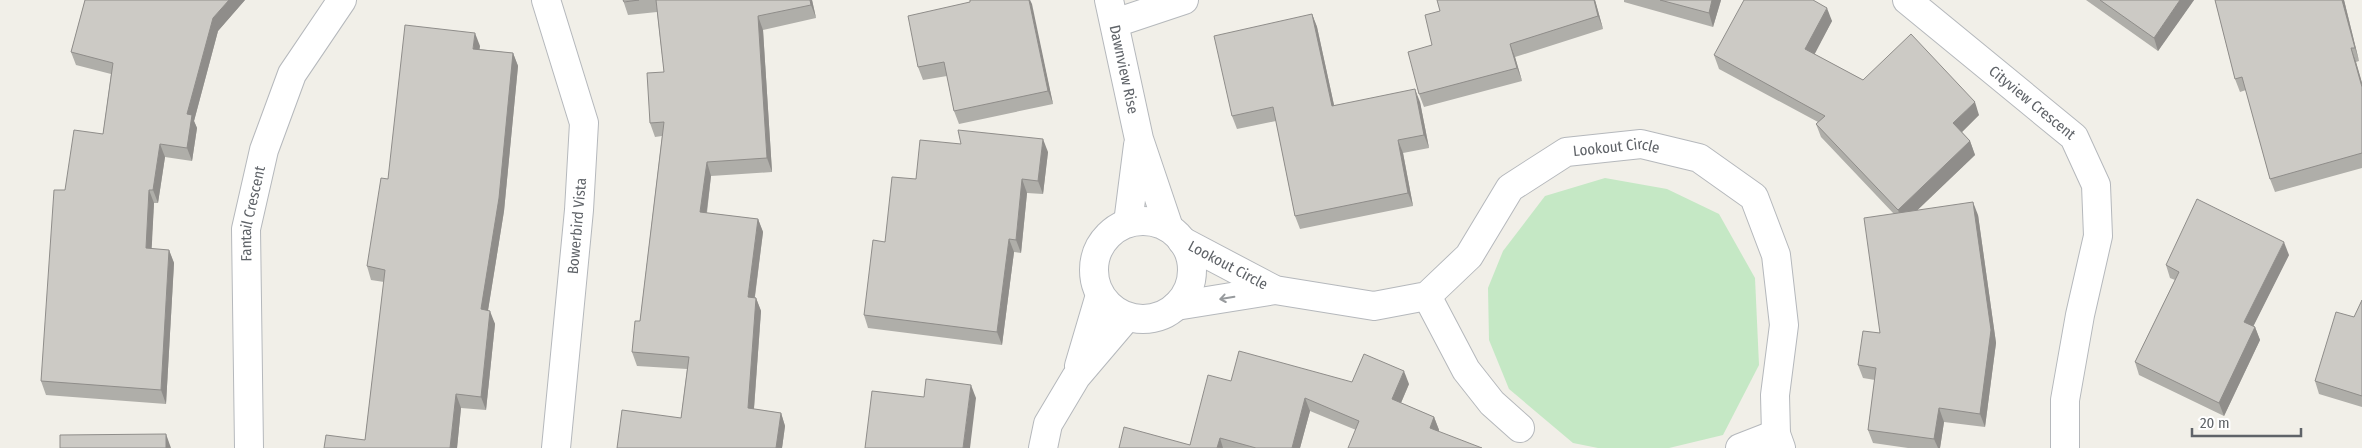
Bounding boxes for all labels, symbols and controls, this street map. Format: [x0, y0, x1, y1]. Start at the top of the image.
street label: Dawnview Rise [1106, 23, 1142, 116]
street label: Cityview Crescent [1985, 62, 2079, 144]
street label: Lookout Circle [1572, 135, 1661, 160]
street label: Fantail Crescent [237, 164, 269, 262]
street label: Bowerbird Vista [564, 177, 590, 275]
street label: Lookout Circle [1185, 237, 1271, 294]
one-way arrow [1219, 293, 1235, 303]
scale bar [2192, 406, 2301, 438]
text: 20 m [2200, 414, 2230, 432]

